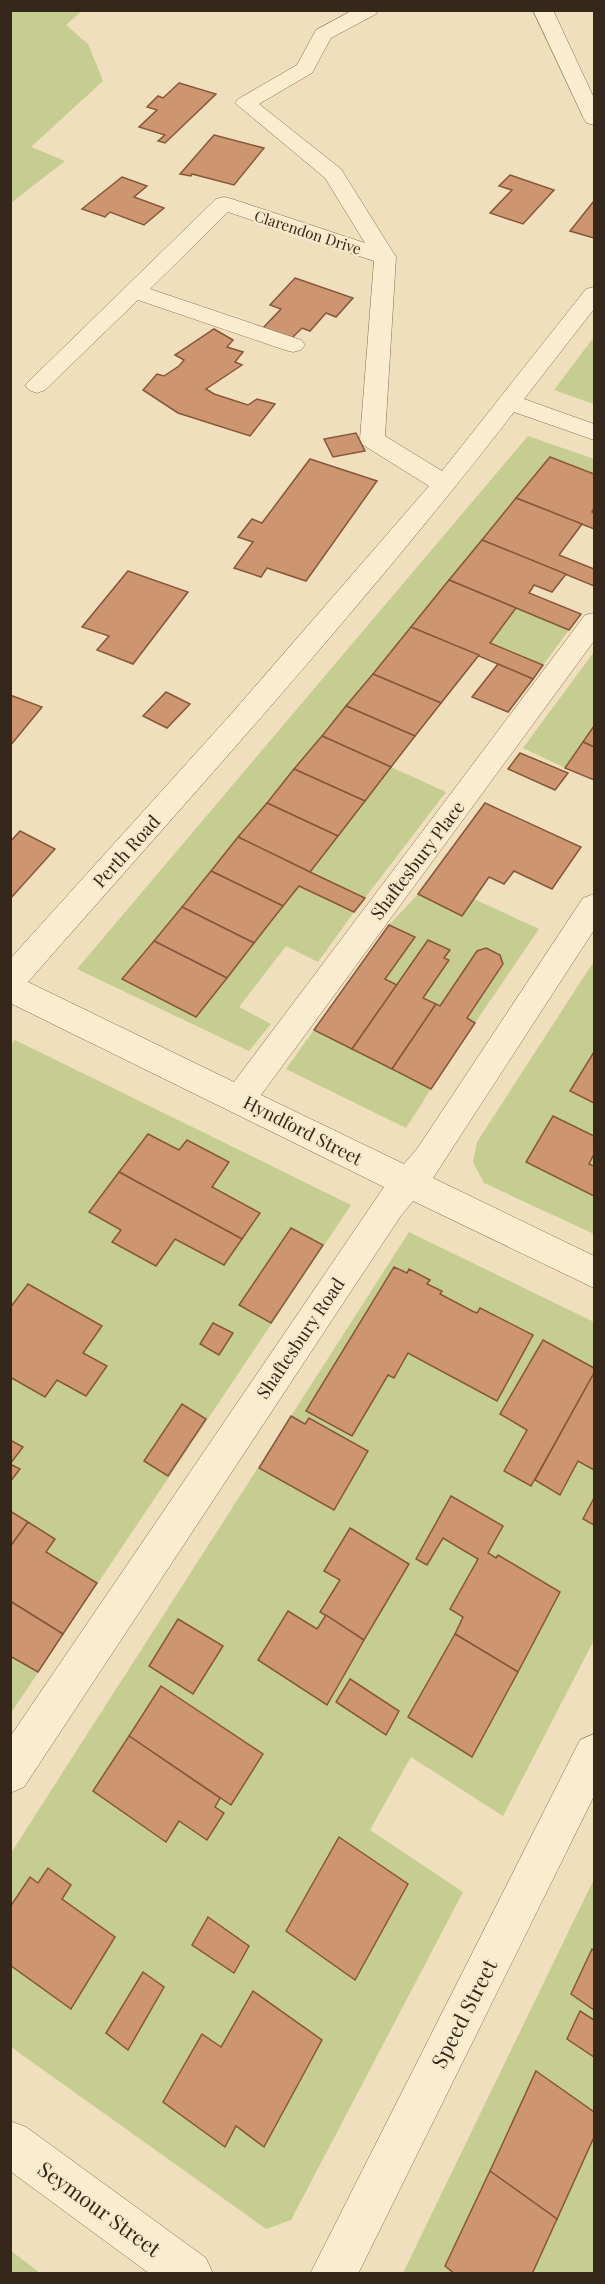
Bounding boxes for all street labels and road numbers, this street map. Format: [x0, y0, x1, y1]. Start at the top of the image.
street label: Clarendon Drive [252, 205, 364, 259]
street label: Shaftesbury Place [364, 796, 470, 924]
street label: Perth Road [87, 809, 165, 892]
street label: Hyndford Street [240, 1090, 367, 1171]
street label: Shaftesbury Road [251, 1272, 350, 1403]
street label: Speed Street [424, 1953, 503, 2072]
street label: Seymour Street [33, 2154, 167, 2262]

